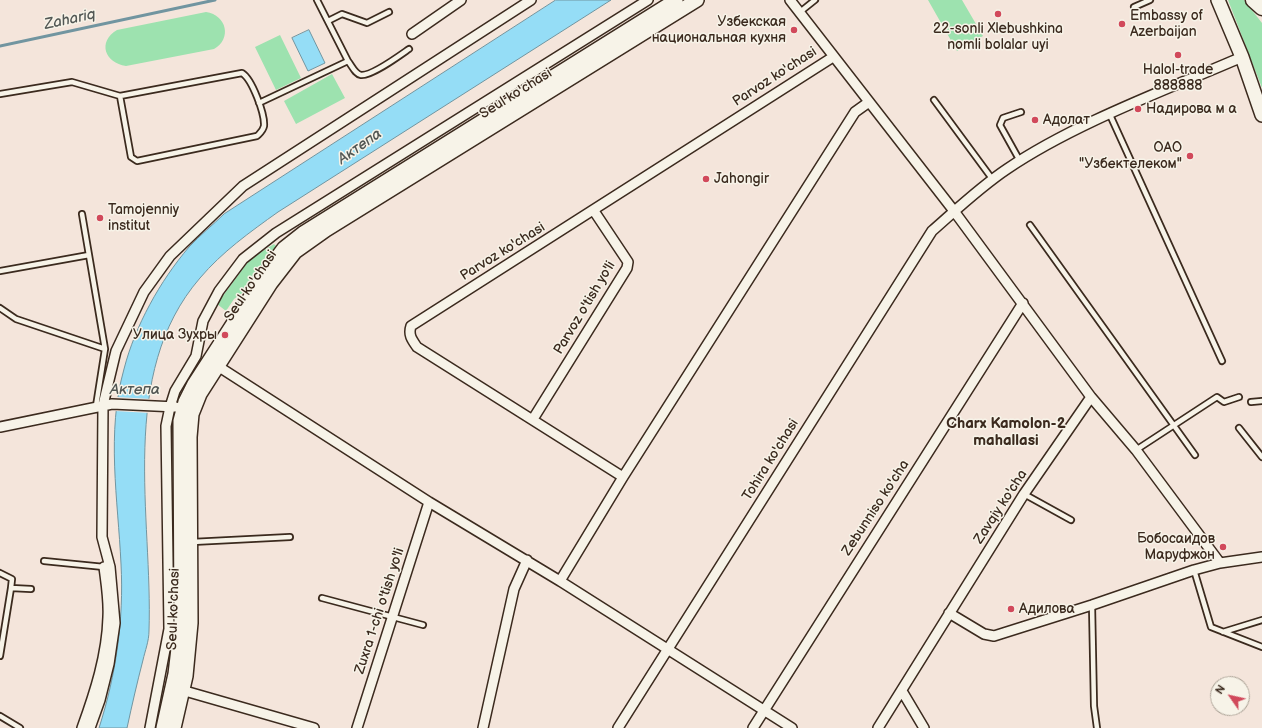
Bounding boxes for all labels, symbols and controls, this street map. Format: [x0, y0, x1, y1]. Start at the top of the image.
water label: Zahariq [43, 6, 97, 34]
place label: Embassy of Azerbaijan [1130, 8, 1203, 40]
marker: 22-sonli Xlebushkina nomli bolalar uyi [993, 9, 1003, 19]
place label: Узбекская национальная кухня [652, 14, 786, 46]
marker: Embassy of Azerbaijan [1117, 19, 1127, 29]
place label: 22-sonli Xlebushkina nomli bolalar uyi [933, 21, 1063, 54]
marker: Узбекская национальная кухня [789, 25, 799, 35]
street label: Parvoz ko'chasi [730, 44, 820, 110]
marker: Halol-trade 888888 [1173, 50, 1183, 60]
place label: Halol-trade 888888 [1143, 62, 1213, 94]
street label: Seul ko'chasi [477, 65, 555, 123]
place label: Надирова м а [1146, 101, 1237, 117]
marker: Надирова м а [1133, 104, 1143, 114]
place label: Адолат [1043, 112, 1090, 128]
marker: Адолат [1030, 115, 1040, 125]
water label: Актепа [334, 125, 386, 169]
place label: ОАО "Узбектелеком" [1079, 140, 1182, 172]
marker: ОАО "Узбектелеком" [1185, 151, 1195, 161]
place label: Jahongir [714, 171, 769, 187]
marker: Jahongir [701, 174, 711, 184]
place label: Tamojenniy institut [108, 202, 179, 234]
marker: Tamojenniy institut [95, 213, 105, 223]
street label: Parvoz ko'chasi [458, 219, 548, 285]
street label: Seul ko'chasi [221, 247, 281, 325]
street label: Parvoz o'tish yo'li [551, 258, 619, 358]
place label: Улица Зухры [133, 327, 217, 343]
marker: Улица Зухры [220, 330, 230, 340]
water label: Актепа [110, 381, 160, 399]
district label: Charx Kamolon-2 mahallasi [946, 415, 1066, 450]
street label: Tohira ko'chasi [739, 416, 803, 504]
street label: Zebunniso ko'cha [839, 457, 913, 559]
street label: Zavqiy ko'cha [971, 467, 1031, 547]
place label: Бобосаидов Маруфжон [1137, 531, 1215, 564]
marker: Бобосаидов Маруфжон [1218, 542, 1228, 552]
street label: Zuxra 1-chi o'tish yo'li [352, 546, 408, 676]
street label: Seul ko'chasi [164, 568, 184, 650]
place label: Адилова [1019, 601, 1075, 617]
marker: Адилова [1006, 604, 1016, 614]
north arrow [1210, 676, 1250, 716]
text: N [1213, 683, 1228, 697]

